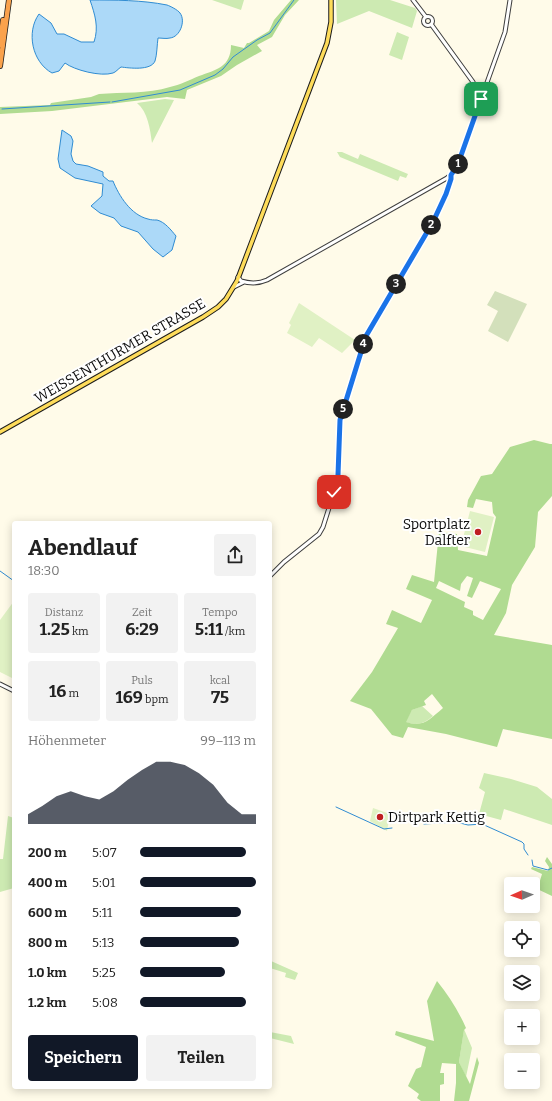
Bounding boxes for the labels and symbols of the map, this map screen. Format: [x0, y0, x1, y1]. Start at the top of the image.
pin [464, 82, 498, 116]
pin: 1 [448, 154, 468, 174]
pin: 2 [421, 215, 441, 235]
pin: 3 [386, 274, 406, 294]
street label: WEISSENTHURMER STRASSE [31, 295, 209, 407]
pin: 4 [353, 334, 373, 354]
pin: 5 [333, 399, 353, 419]
pin [317, 475, 351, 509]
place label: Sportplatz Dalfter [403, 516, 470, 549]
marker: Sportplatz Dalfter [473, 527, 483, 537]
place label: Dirtpark Kettig [388, 809, 485, 826]
marker: Dirtpark Kettig [375, 812, 385, 822]
north arrow [504, 877, 540, 913]

